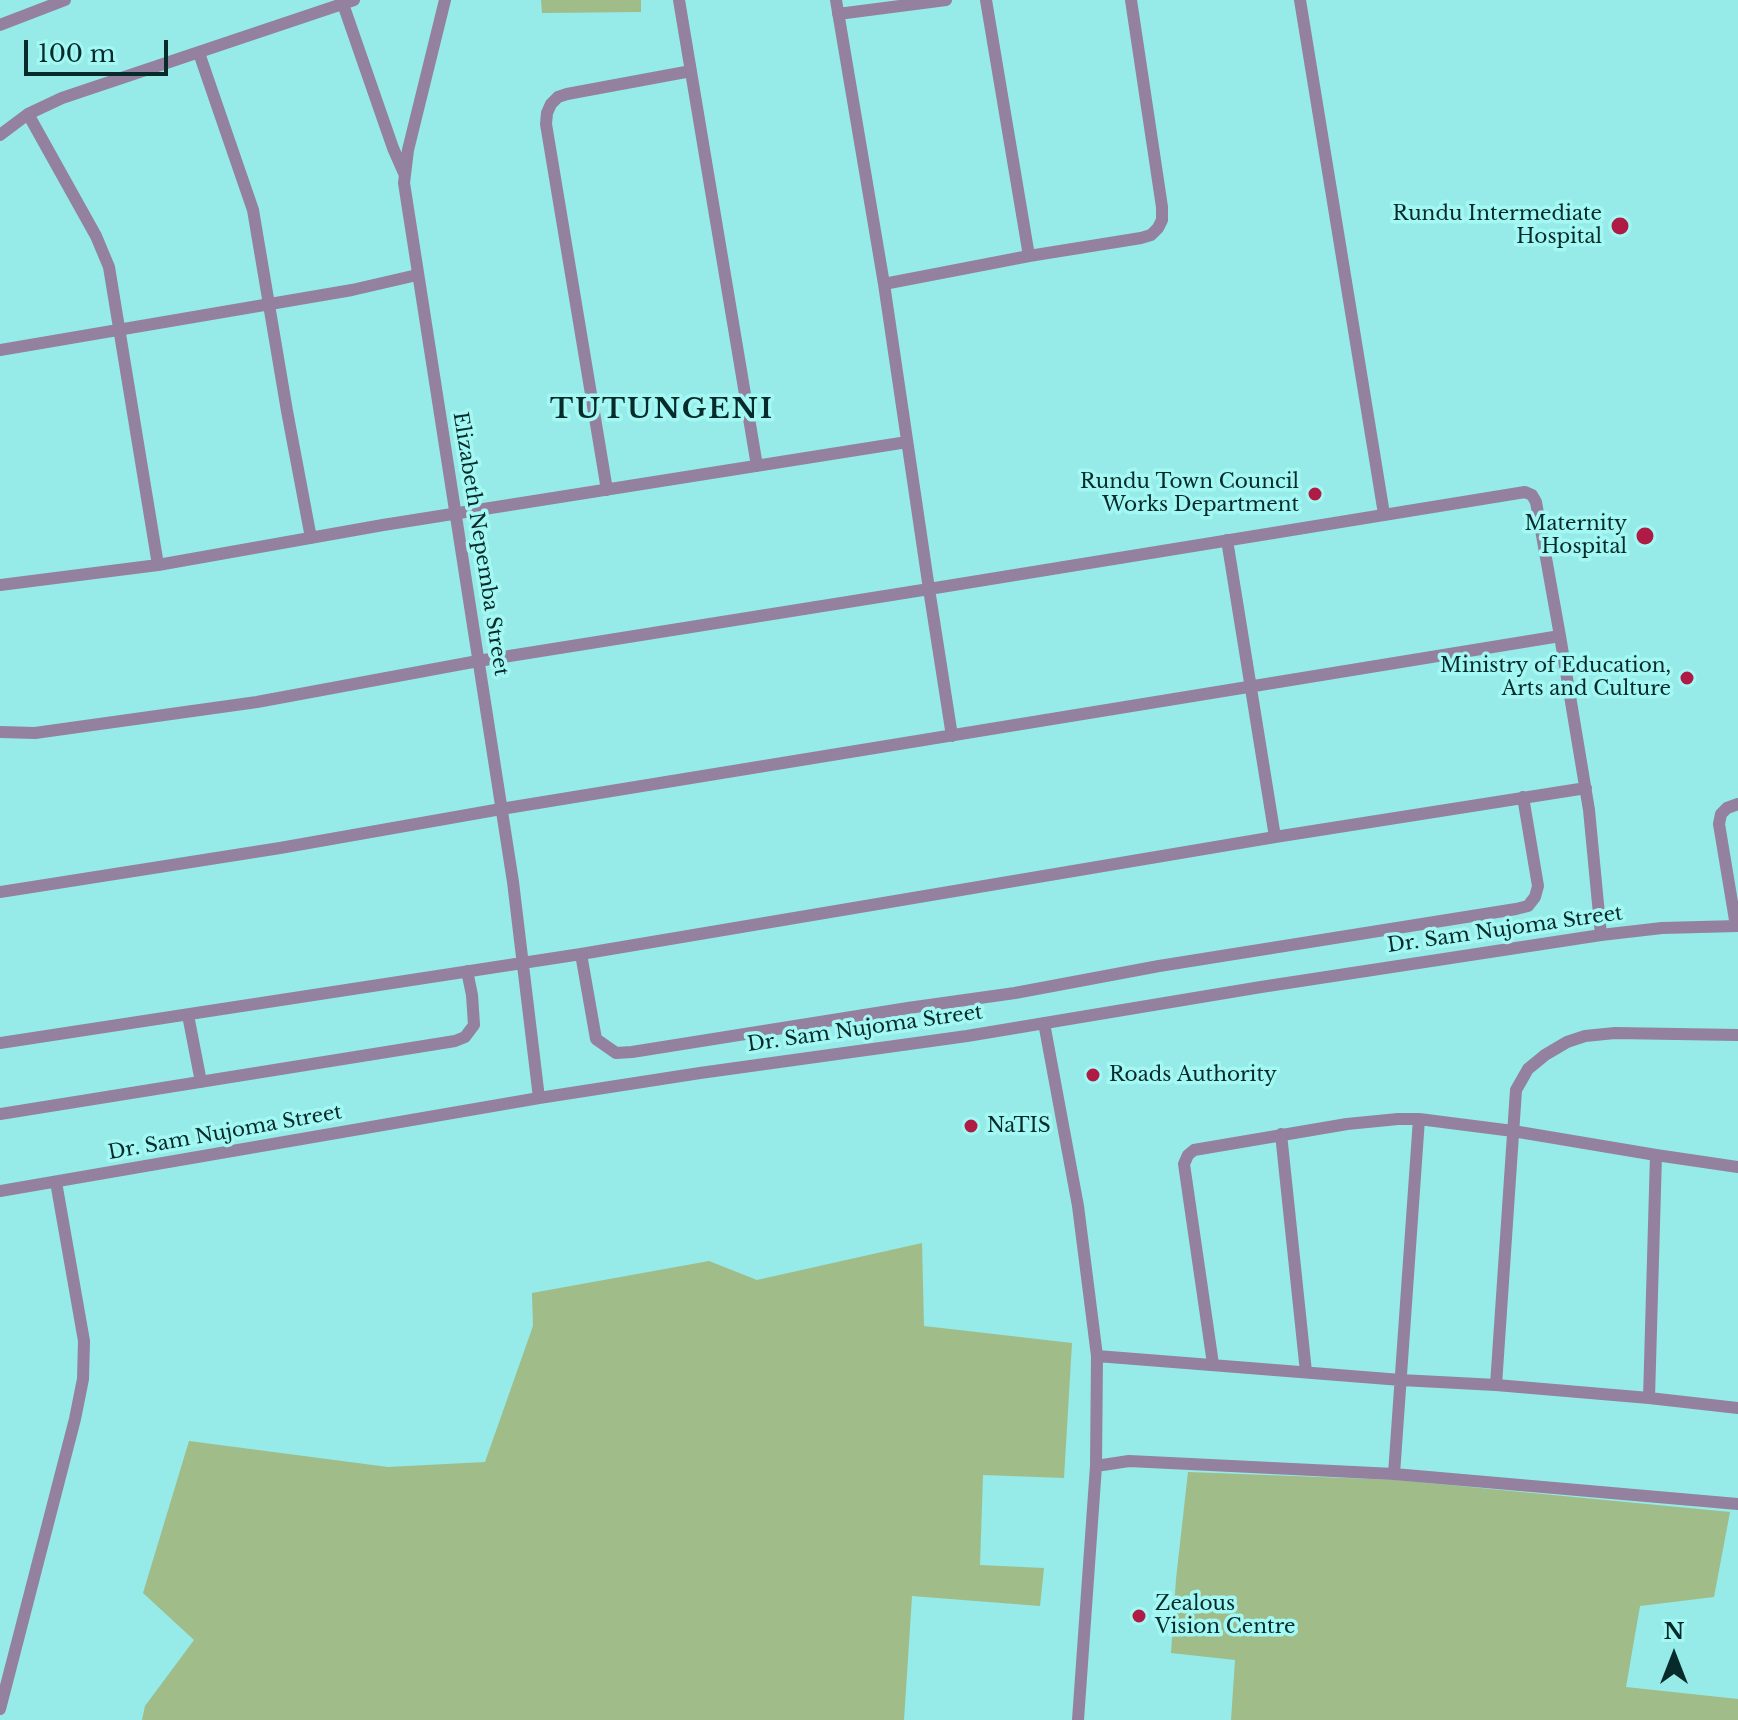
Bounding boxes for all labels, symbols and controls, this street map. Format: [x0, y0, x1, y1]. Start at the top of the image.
scale bar [28, 24, 172, 74]
text: 100 m [38, 39, 116, 68]
place label: Rundu Intermediate Hospital [1392, 202, 1602, 249]
marker: Rundu Intermediate Hospital [1609, 215, 1631, 237]
district label: TUTUNGENI [550, 393, 774, 427]
street label: Elizabeth Nepemba Street [447, 410, 513, 678]
place label: Rundu Town Council Works Department [1080, 470, 1299, 517]
marker: Rundu Town Council Works Department [1306, 485, 1324, 503]
place label: Maternity Hospital [1525, 512, 1627, 559]
marker: Maternity Hospital [1634, 525, 1656, 547]
place label: Ministry of Education, Arts and Culture [1440, 654, 1671, 701]
marker: Ministry of Education, Arts and Culture [1678, 669, 1696, 687]
street label: Dr. Sam Nujoma Street [1386, 902, 1624, 958]
street label: Dr. Sam Nujoma Street [746, 1001, 984, 1057]
place label: Roads Authority [1109, 1063, 1277, 1087]
marker: Roads Authority [1084, 1066, 1102, 1084]
street label: Dr. Sam Nujoma Street [106, 1101, 344, 1165]
place label: NaTIS [987, 1114, 1051, 1138]
marker: NaTIS [962, 1117, 980, 1135]
place label: Zealous Vision Centre [1155, 1592, 1295, 1639]
marker: Zealous Vision Centre [1130, 1607, 1148, 1625]
north arrow [1634, 1616, 1714, 1696]
text: N [1664, 1618, 1684, 1645]

